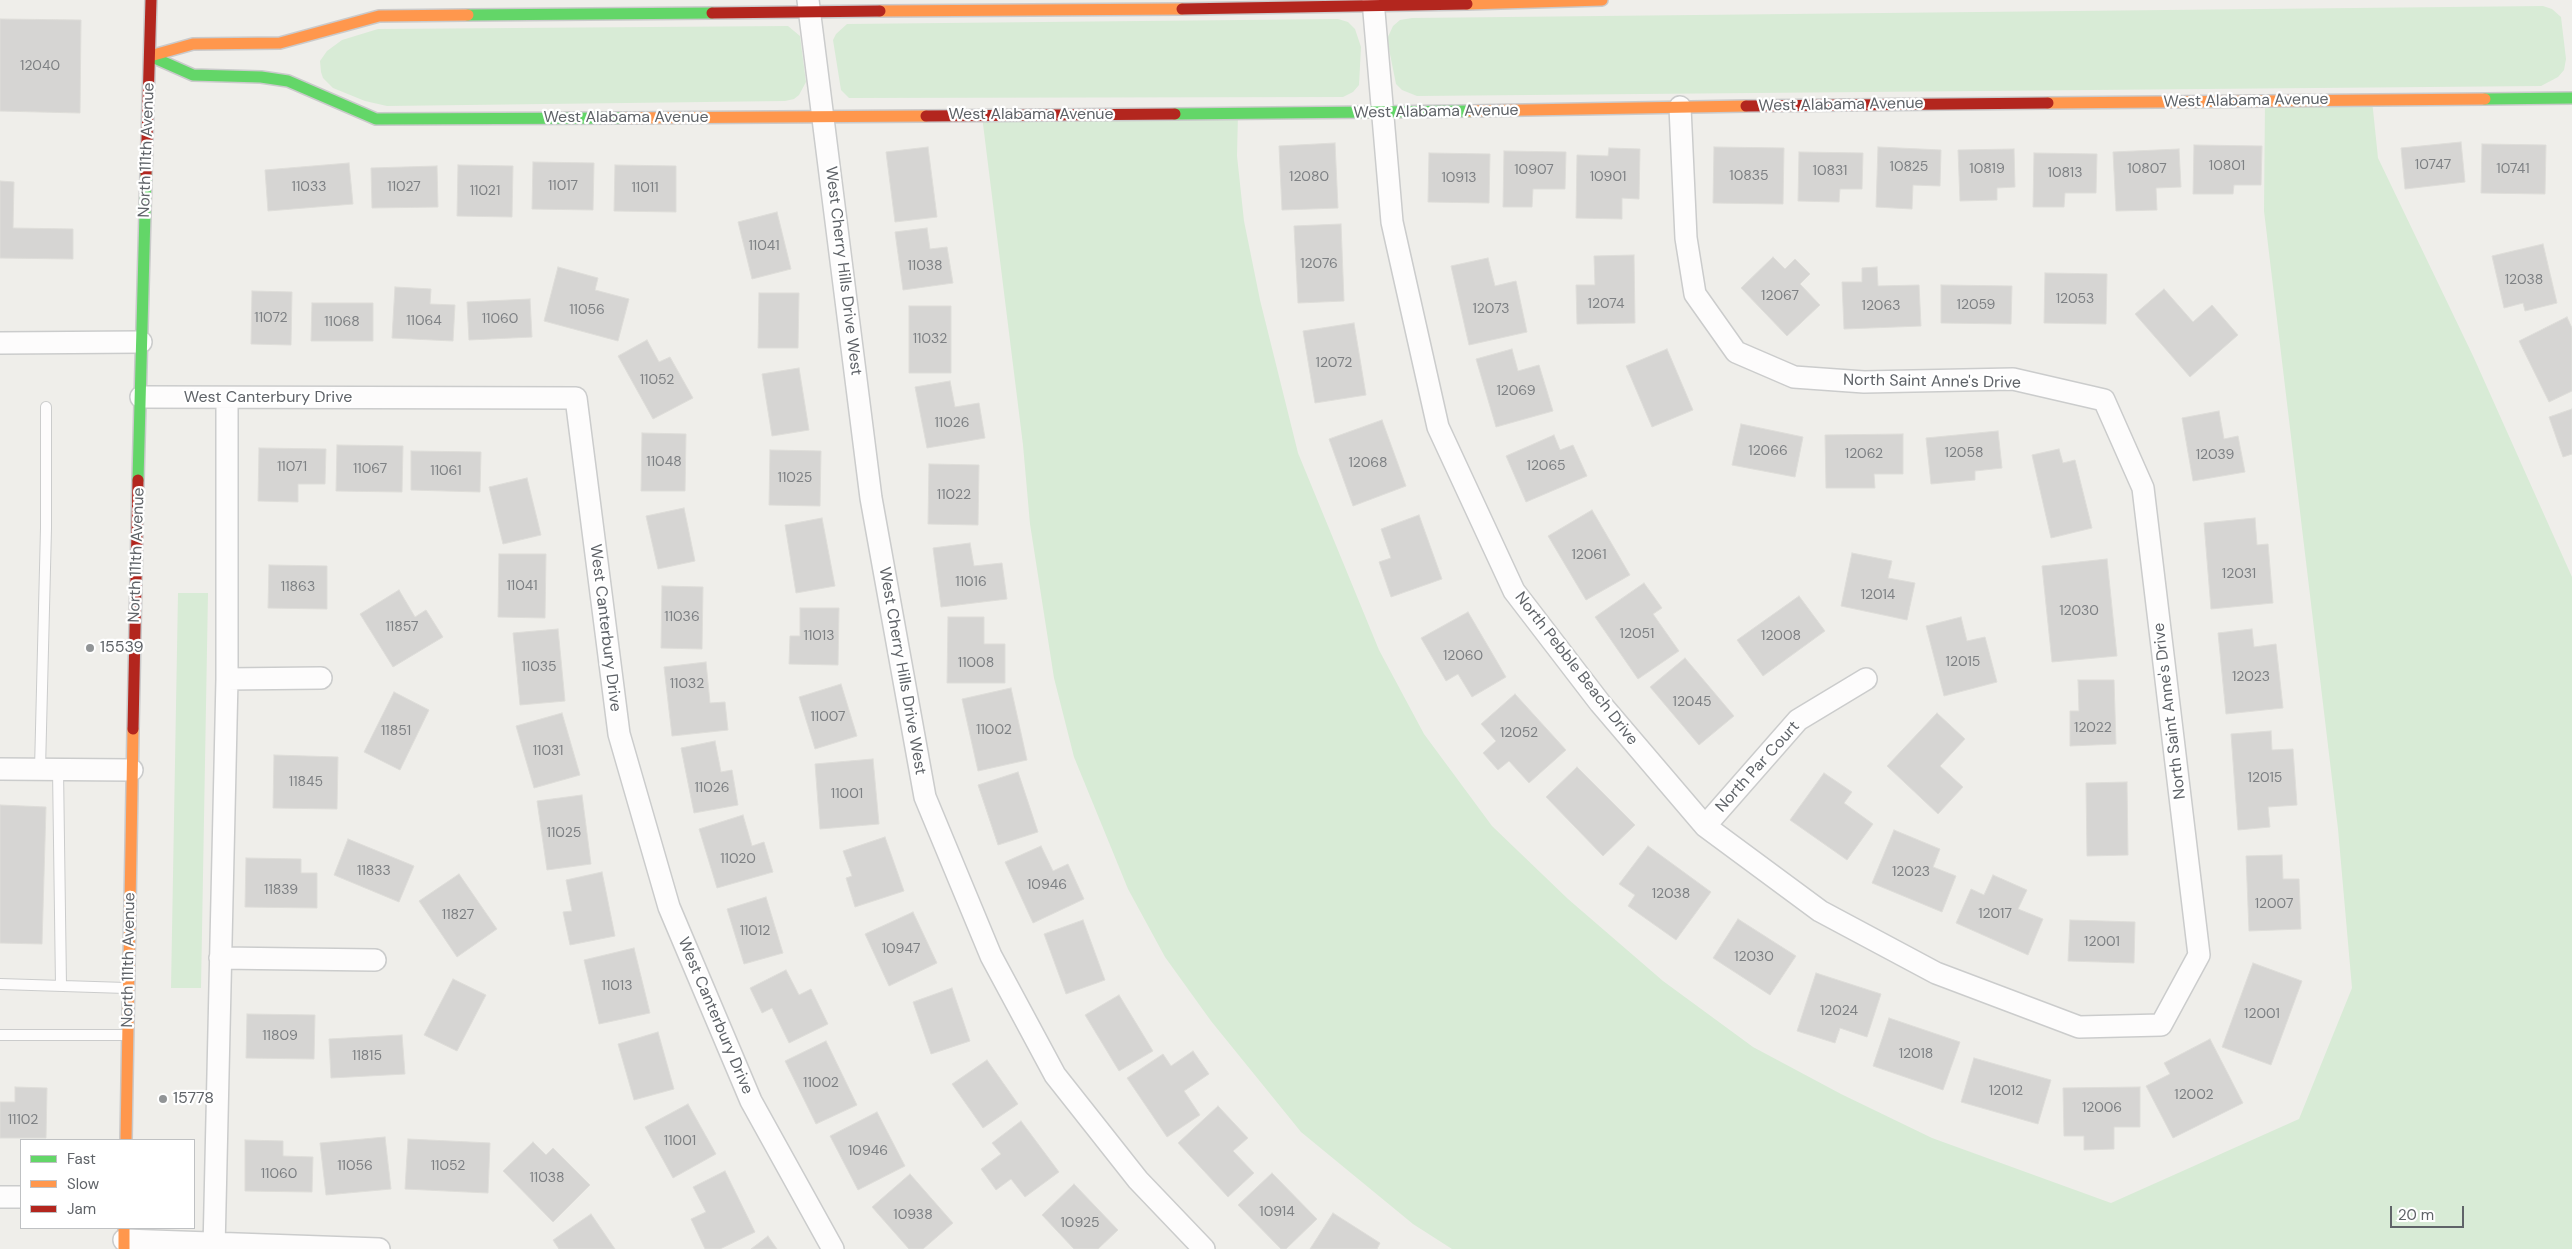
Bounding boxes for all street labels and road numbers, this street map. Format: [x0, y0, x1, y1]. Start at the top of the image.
street label: North 111th Avenue [135, 82, 159, 218]
street label: West Alabama Avenue [2163, 90, 2329, 112]
street label: West Alabama Avenue [1758, 94, 1924, 116]
street label: West Alabama Avenue [1353, 101, 1519, 123]
street label: West Alabama Avenue [948, 105, 1114, 125]
street label: West Alabama Avenue [543, 108, 709, 128]
street label: West Cherry Hills Drive West [821, 165, 865, 377]
street label: North Saint Anne's Drive [1843, 371, 2021, 393]
street label: West Canterbury Drive [184, 388, 352, 408]
street label: North 111th Avenue [125, 487, 149, 623]
street label: West Canterbury Drive [585, 543, 625, 713]
street label: West Cherry Hills Drive West [874, 566, 930, 776]
street label: North Pebble Beach Drive [1510, 589, 1642, 749]
street label: North Saint Anne's Drive [2150, 622, 2190, 800]
street label: North Par Court [1712, 717, 1804, 817]
street label: North 111th Avenue [118, 892, 140, 1028]
street label: West Canterbury Drive [673, 935, 757, 1097]

